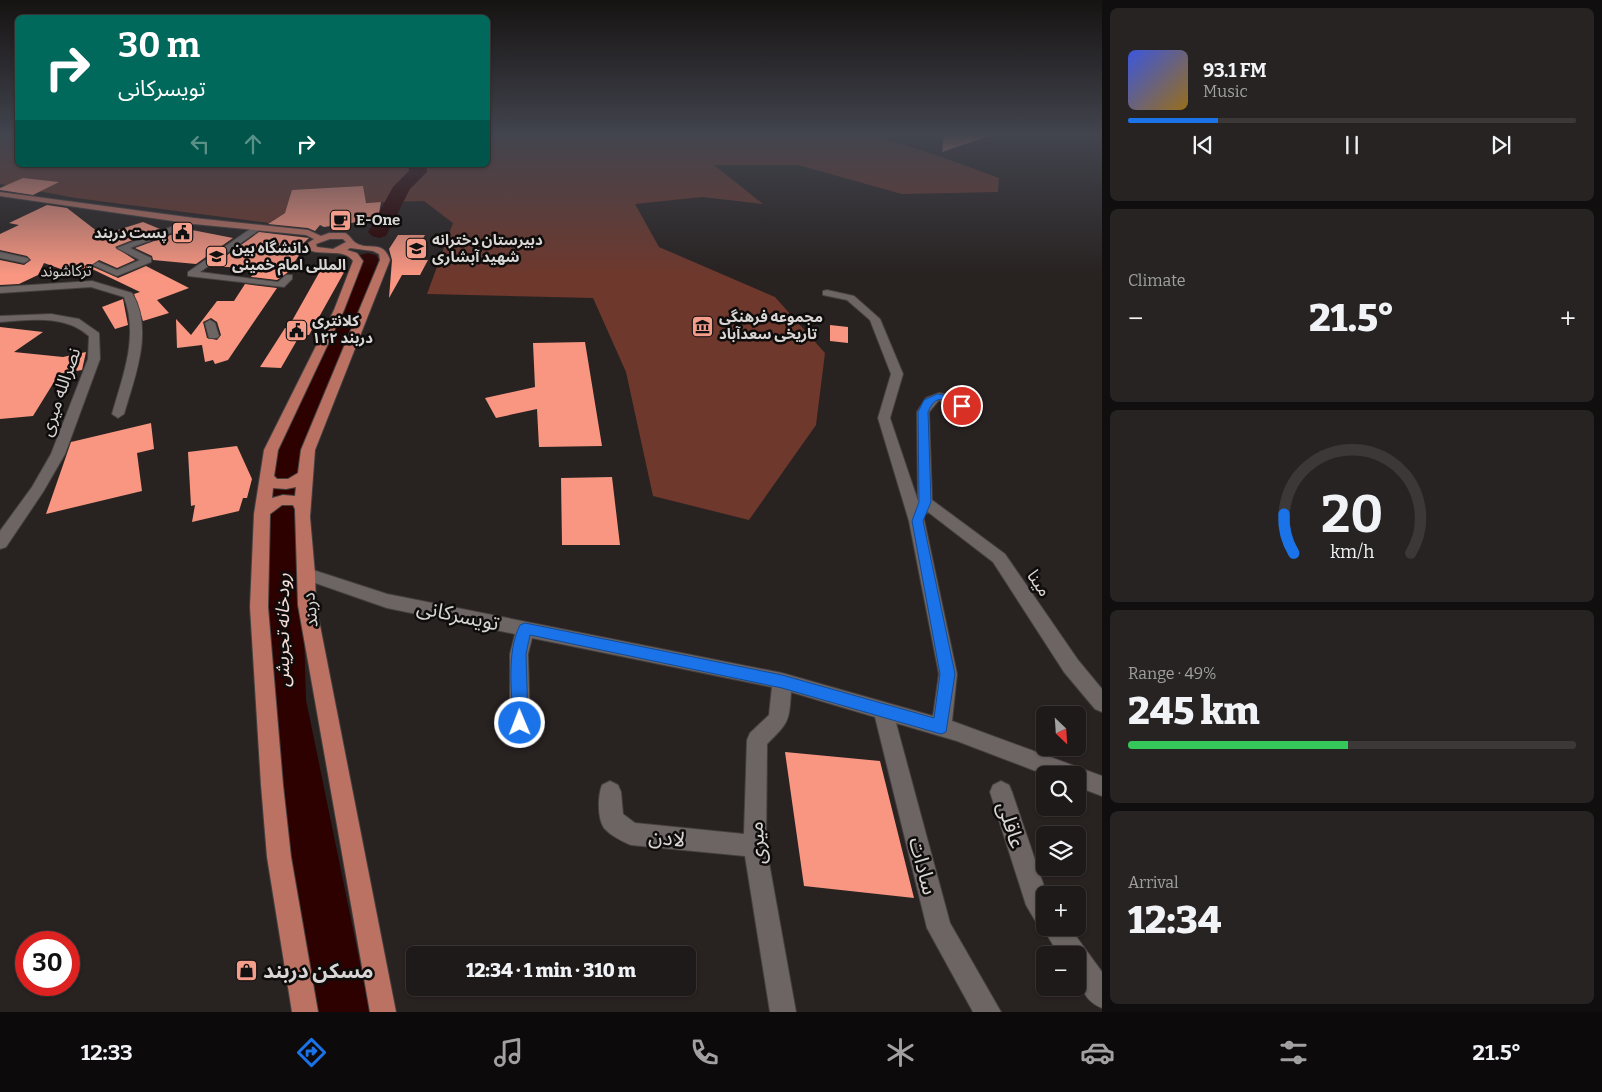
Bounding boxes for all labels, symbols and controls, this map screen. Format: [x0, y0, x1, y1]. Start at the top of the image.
text: 30 m [118, 24, 200, 66]
icon: right [35, 35, 100, 100]
text: 93.1 FM [1203, 59, 1267, 82]
text: تویسرکانی [118, 75, 206, 102]
text: Music [1203, 82, 1248, 101]
icon: left [186, 130, 214, 158]
icon: ahead [239, 130, 267, 158]
icon: right [292, 130, 320, 158]
icon: previous [1189, 131, 1217, 159]
icon: pause [1338, 131, 1366, 159]
icon: next [1487, 131, 1515, 159]
cafe icon: E-One [328, 208, 352, 232]
place label: E-One [356, 211, 400, 229]
public building icon: پست دربند [171, 221, 195, 245]
place label: پست دربند [94, 224, 167, 243]
place label: دبیرستان دخترانه شهید آبشاری [432, 231, 543, 266]
school or university icon: دبیرستان دخترانه شهید آبشاری [404, 237, 428, 261]
place label: دانشگاه بین المللی امام خمینی [232, 239, 346, 276]
school or university icon: دانشگاه بین المللی امام خمینی [204, 245, 228, 269]
street label: ترکاشوند [40, 262, 92, 280]
text: Climate [1128, 271, 1186, 290]
text: 21.5° [1309, 295, 1395, 341]
text: − [1128, 302, 1143, 335]
text: + [1560, 302, 1576, 335]
place label: مجموعه فرهنگی تاریخی سعدآباد [719, 308, 823, 343]
place label: کلانتری ۱۲۲ دربند [312, 312, 373, 347]
museum icon: مجموعه فرهنگی تاریخی سعدآباد [691, 314, 715, 338]
public building icon: کلانتری ۱۲۲ دربند [284, 318, 308, 342]
street label: نصرالله میری [35, 345, 85, 439]
pin [941, 385, 983, 427]
icon: arrive [948, 392, 976, 420]
text: 20 [1321, 483, 1383, 546]
text: km/h [1330, 541, 1374, 563]
street label: مینا [1022, 565, 1056, 601]
water label: رودخانه تجریش [271, 573, 294, 687]
street label: دربند [297, 591, 323, 629]
street label: تویسرکانی [414, 594, 502, 636]
text: Range · 49% [1128, 664, 1217, 683]
text: 245 km [1128, 688, 1260, 734]
position arrow [493, 696, 545, 748]
north arrow [1036, 706, 1086, 756]
map controls [1036, 706, 1086, 996]
button: search [1036, 766, 1086, 816]
street label: عاقلی [992, 798, 1030, 852]
street label: میری [743, 821, 771, 865]
street label: لادن [647, 823, 687, 853]
button: layers [1036, 826, 1086, 876]
street label: سادات [903, 834, 943, 898]
text: Arrival [1128, 873, 1179, 892]
button: + [1036, 886, 1086, 936]
text: 12:34 [1128, 897, 1221, 943]
speed limit sign: 30 [15, 931, 80, 996]
button: − [1036, 946, 1086, 996]
place label: مسکن دربند [263, 958, 374, 984]
shop icon: مسکن دربند [235, 959, 259, 983]
text: 12:34 · 1 min · 310 m [466, 959, 636, 982]
icon: directions [294, 1035, 329, 1070]
icon: music [491, 1035, 526, 1070]
icon: phone [687, 1035, 722, 1070]
icon: climate [883, 1035, 918, 1070]
icon: car [1080, 1035, 1115, 1070]
icon: filters [1276, 1035, 1311, 1070]
text: 12:33 [81, 1039, 133, 1066]
text: 21.5° [1473, 1039, 1521, 1066]

